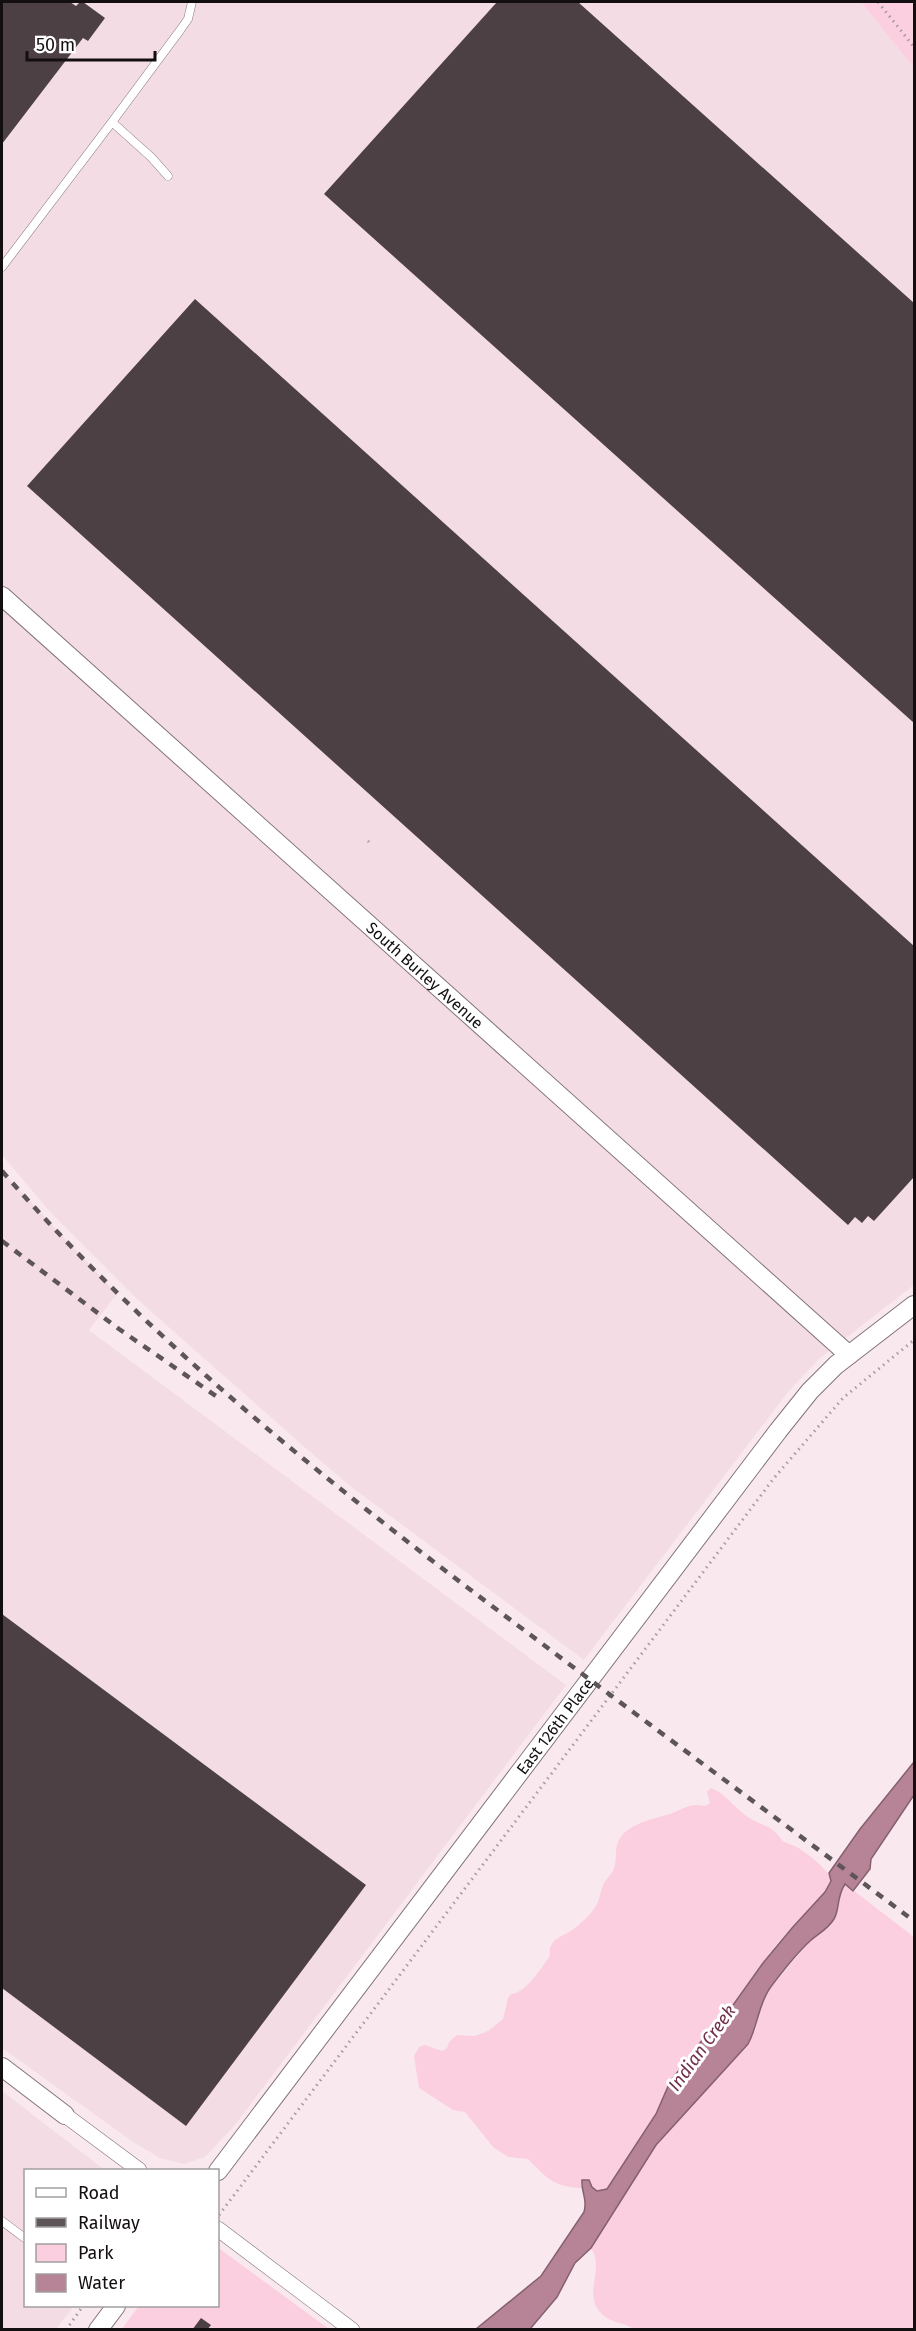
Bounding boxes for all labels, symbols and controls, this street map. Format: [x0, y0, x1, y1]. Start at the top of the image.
scale bar [27, 24, 154, 62]
text: 50 m [36, 34, 75, 56]
street label: South Burley Avenue [363, 918, 487, 1032]
street label: East 126th Place [512, 1674, 597, 1778]
water label: Indian Creek [663, 2001, 741, 2095]
legend [24, 2169, 219, 2307]
text: Road [78, 2182, 120, 2204]
text: Railway [78, 2212, 140, 2234]
text: Park [78, 2242, 114, 2264]
text: Water [78, 2272, 125, 2294]

